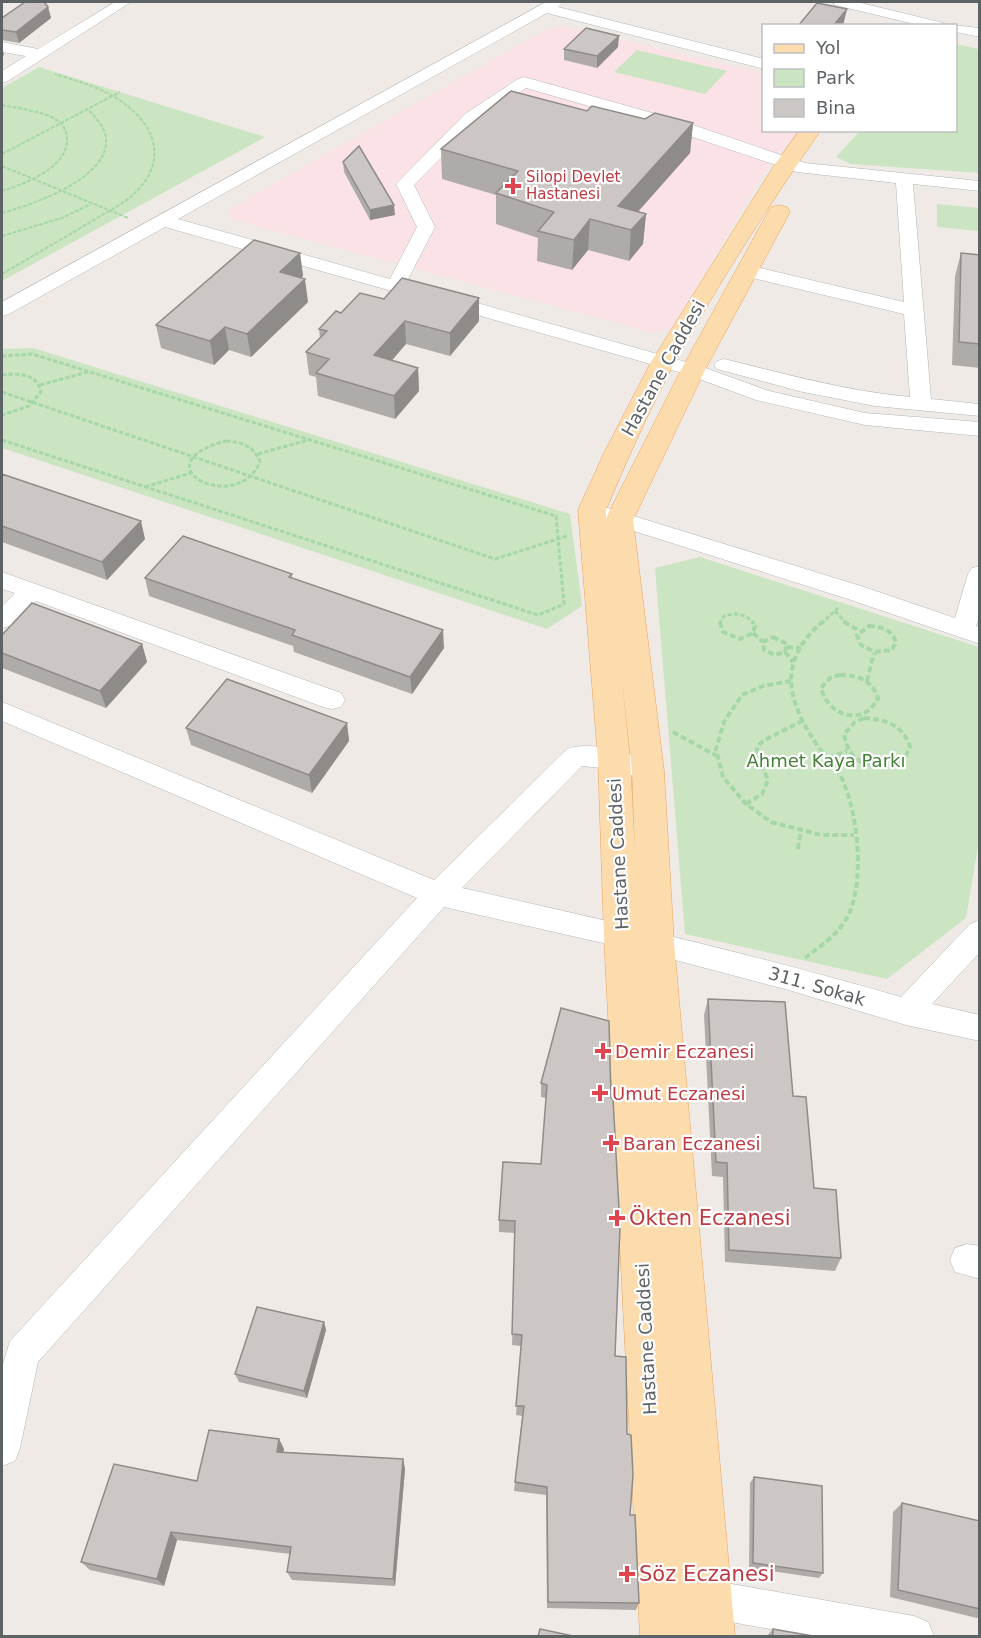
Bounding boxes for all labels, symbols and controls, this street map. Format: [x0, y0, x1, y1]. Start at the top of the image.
legend [762, 24, 957, 132]
text: Yol [815, 37, 841, 58]
text: Park [816, 67, 855, 88]
text: Bina [816, 97, 856, 118]
place label: Silopi Devlet Hastanesi [526, 168, 621, 203]
marker: Silopi Devlet Hastanesi [504, 177, 522, 195]
street label: Hastane Caddesi [617, 296, 709, 440]
park label: Ahmet Kaya Parkı [747, 750, 905, 771]
street label: Hastane Caddesi [604, 777, 632, 931]
street label: 311. Sokak [766, 962, 868, 1010]
place label: Demir Eczanesi [615, 1041, 754, 1062]
marker: Demir Eczanesi [596, 1044, 610, 1058]
place label: Umut Eczanesi [612, 1083, 746, 1104]
marker: Umut Eczanesi [593, 1086, 607, 1100]
place label: Baran Eczanesi [623, 1133, 761, 1154]
marker: Baran Eczanesi [604, 1136, 618, 1150]
place label: Ökten Eczanesi [629, 1205, 791, 1230]
marker: Ökten Eczanesi [610, 1211, 624, 1225]
street label: Hastane Caddesi [632, 1262, 660, 1416]
place label: Söz Eczanesi [639, 1562, 775, 1586]
marker: Söz Eczanesi [620, 1567, 634, 1581]

